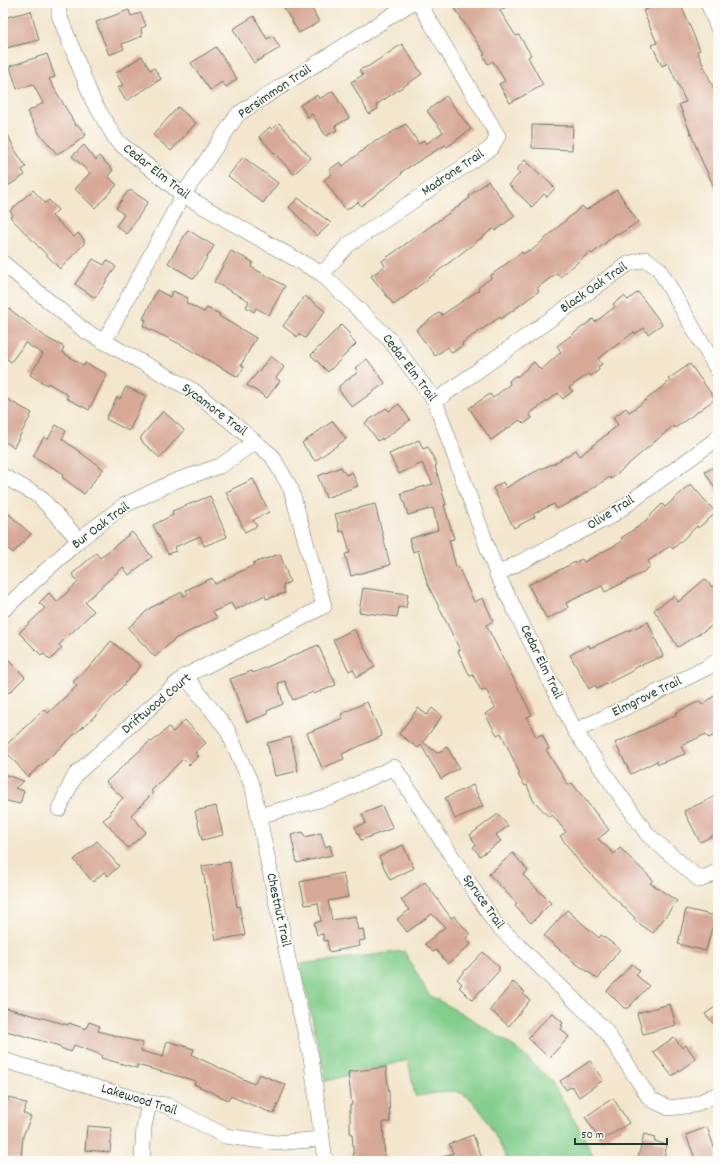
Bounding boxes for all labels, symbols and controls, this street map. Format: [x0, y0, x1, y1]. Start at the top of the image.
street label: Persimmon Trail [234, 60, 316, 124]
street label: Cedar Elm Trail [118, 139, 194, 205]
street label: Madrone Trail [418, 144, 489, 201]
street label: Black Oak Trail [556, 257, 632, 319]
street label: Cedar Elm Trail [377, 330, 442, 407]
street label: Sycamore Trail [177, 379, 252, 442]
street label: Olive Trail [583, 490, 639, 535]
street label: Bur Oak Trail [68, 497, 135, 554]
street label: Cedar Elm Trail [514, 621, 568, 703]
street label: Driftwood Court [118, 669, 196, 739]
street label: Elmgrove Trail [609, 671, 686, 722]
street label: Chestnut Trail [260, 871, 296, 949]
street label: Spruce Trail [457, 871, 509, 934]
street label: Lakewood Trail [98, 1079, 180, 1121]
scale bar [575, 1120, 667, 1146]
text: 50 m [581, 1127, 604, 1144]

